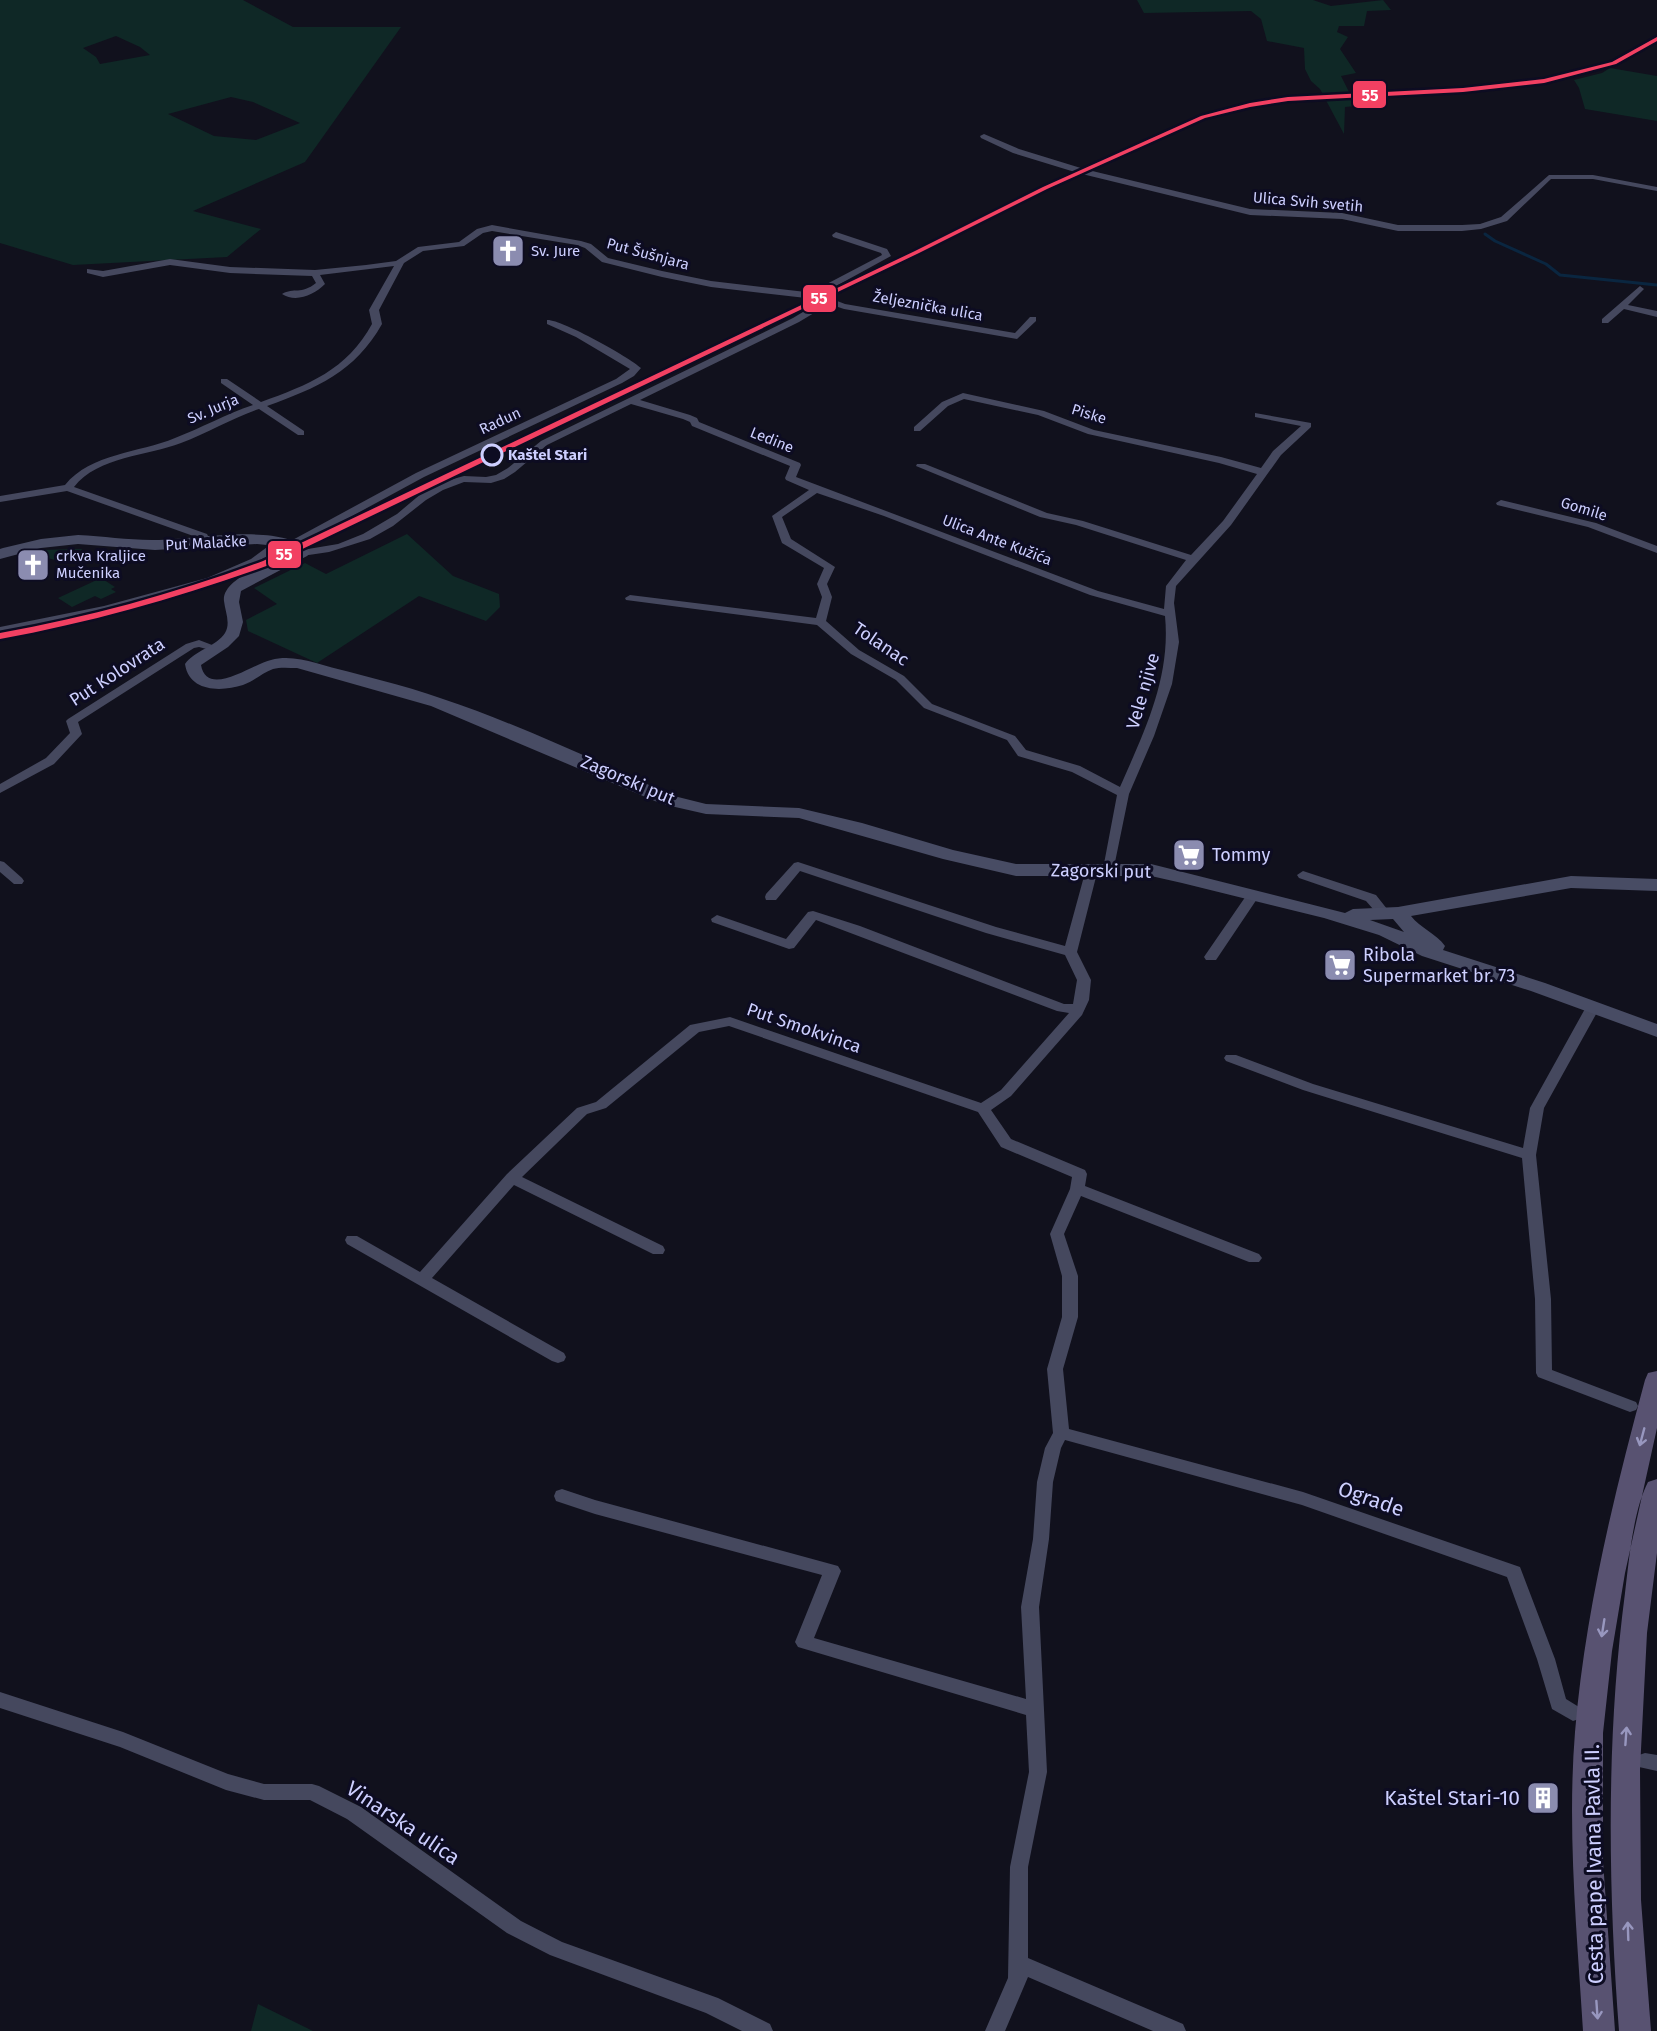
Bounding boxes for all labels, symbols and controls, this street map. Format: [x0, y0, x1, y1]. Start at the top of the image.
line badge: 55 [1352, 80, 1387, 109]
text: 55 [1361, 86, 1379, 105]
street label: Ulica Svih svetih [1252, 188, 1364, 216]
church icon: Sv. Jure [490, 233, 526, 269]
street label: Put Šušnjara [605, 234, 691, 274]
place label: Sv. Jure [531, 242, 580, 260]
line badge: 55 [802, 284, 837, 313]
street label: Željeznička ulica [872, 287, 984, 325]
text: 55 [810, 289, 828, 308]
street label: Sv. Jurja [185, 390, 241, 428]
street label: Piske [1069, 400, 1109, 428]
street label: Radun [476, 404, 524, 438]
street label: Ledine [748, 423, 796, 457]
marker: Kaštel Stari [481, 444, 503, 466]
place label: Kaštel Stari [508, 446, 587, 464]
street label: Gomile [1559, 493, 1609, 525]
street label: Ulica Ante Kužića [940, 511, 1054, 569]
street label: Put Malačke [165, 532, 247, 554]
line badge: 55 [267, 540, 302, 569]
text: 55 [275, 545, 293, 564]
church icon: crkva Kraljice Mučenika [15, 547, 51, 583]
place label: crkva Kraljice Mučenika [56, 547, 146, 582]
street label: Tolanac [849, 617, 913, 671]
street label: Put Kolovrata [65, 633, 169, 711]
street label: Vele njive [1122, 650, 1164, 732]
street label: Zagorski put [578, 750, 679, 810]
supermarket icon: Tommy [1171, 837, 1207, 873]
place label: Tommy [1212, 844, 1271, 866]
street label: Zagorski put [1051, 859, 1152, 883]
place label: Ribola Supermarket br. 73 [1363, 944, 1515, 987]
supermarket icon: Ribola Supermarket br. 73 [1322, 947, 1358, 983]
street label: Put Smokvinca [744, 998, 864, 1058]
one-way arrow [1635, 1427, 1647, 1446]
street label: Ograde [1335, 1476, 1407, 1522]
one-way arrow [1597, 1617, 1608, 1637]
one-way arrow [1621, 1726, 1632, 1746]
street label: Cesta pape Ivana Pavla II. [1579, 1744, 1609, 1984]
street label: Vinarska ulica [341, 1775, 465, 1871]
building icon: Kaštel Stari-10 [1525, 1780, 1561, 1816]
place label: Kaštel Stari-10 [1384, 1785, 1520, 1811]
one-way arrow [1622, 1921, 1633, 1941]
one-way arrow [1592, 2000, 1603, 2020]

